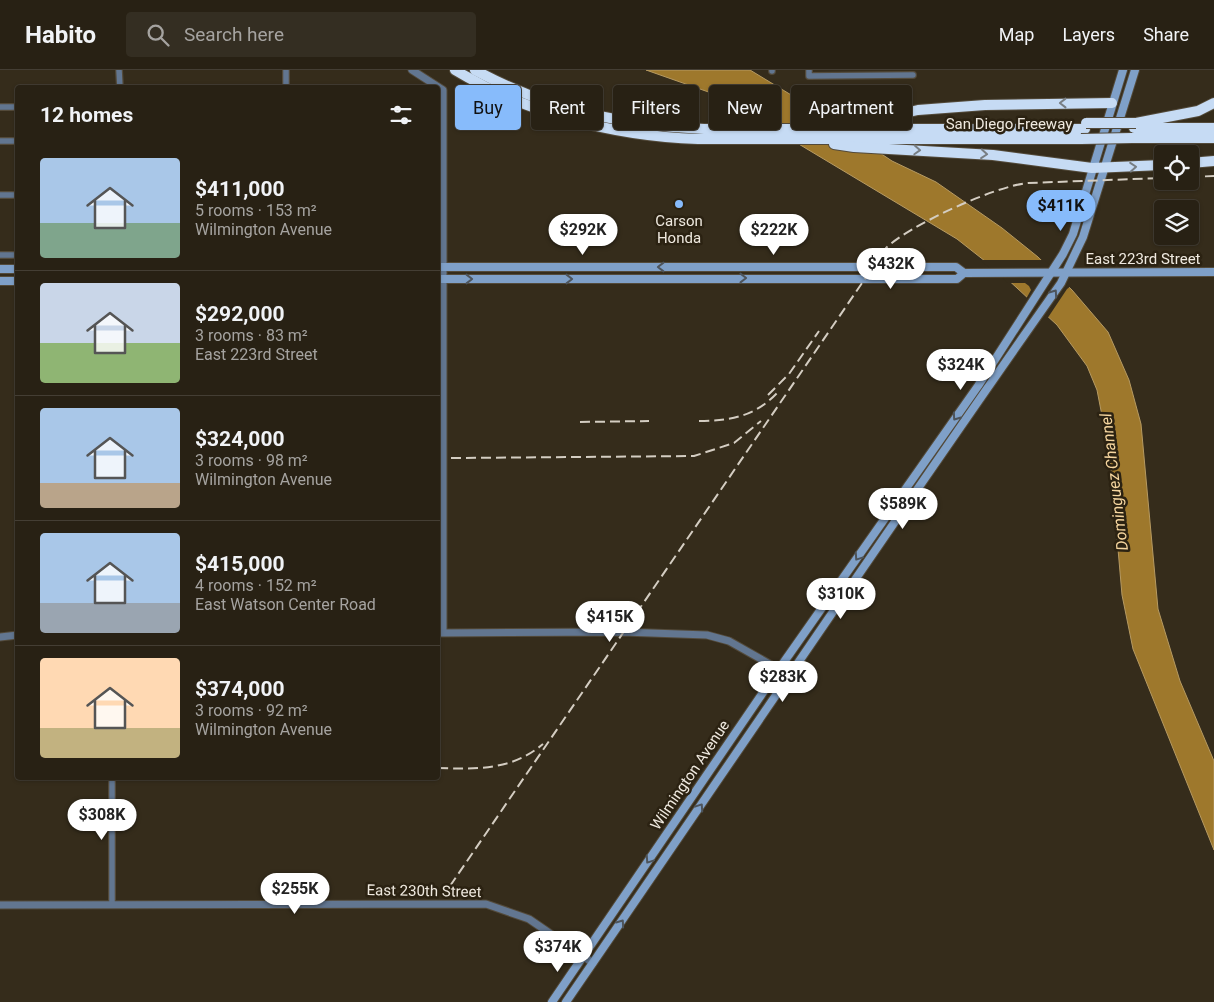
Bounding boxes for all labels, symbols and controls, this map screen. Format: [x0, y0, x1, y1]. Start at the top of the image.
search box [126, 12, 476, 57]
text: Habito [25, 21, 96, 49]
icon: search [144, 21, 172, 49]
text: Search here [184, 23, 284, 46]
text: Map [999, 24, 1034, 45]
text: Layers [1062, 24, 1115, 45]
text: Share [1143, 24, 1189, 45]
chip: Buy [455, 85, 521, 130]
chip: Rent [531, 85, 603, 130]
chip: Filters [613, 85, 699, 130]
chip: New [709, 85, 781, 130]
chip: Apartment [791, 85, 912, 130]
one-way arrow [1059, 98, 1067, 108]
icon: filters [387, 101, 415, 129]
text: 12 homes [40, 103, 133, 127]
street label: San Diego Freeway [946, 115, 1072, 133]
one-way arrow [914, 145, 922, 155]
map controls [1154, 145, 1199, 245]
button: locate [1154, 145, 1199, 190]
one-way arrow [980, 149, 988, 160]
one-way arrow [1129, 162, 1137, 173]
text: $411,000 [195, 177, 285, 201]
icon: home [80, 178, 140, 238]
pin: $411K [1026, 190, 1096, 232]
text: $411K [1038, 196, 1084, 215]
marker: Carson Honda [673, 198, 685, 210]
button: layers [1154, 200, 1199, 245]
text: 5 rooms · 153 m² [195, 201, 317, 220]
place label: Carson Honda [655, 212, 703, 247]
pin: $292K [548, 214, 618, 256]
pin: $222K [739, 214, 809, 256]
text: Wilmington Avenue [195, 220, 332, 239]
text: $292K [560, 220, 606, 239]
text: $222K [751, 220, 797, 239]
pin: $432K [856, 248, 926, 290]
street label: East 223rd Street [1085, 250, 1201, 268]
text: $432K [868, 254, 914, 273]
one-way arrow [657, 262, 664, 272]
one-way arrow [740, 273, 747, 283]
one-way arrow [466, 274, 473, 284]
one-way arrow [566, 274, 573, 284]
one-way arrow [1048, 290, 1057, 299]
text: $292,000 [195, 302, 285, 326]
icon: home [80, 303, 140, 363]
text: 3 rooms · 83 m² [195, 326, 308, 345]
text: East 223rd Street [195, 345, 318, 364]
pin: $324K [926, 348, 996, 391]
text: $324K [938, 355, 984, 374]
one-way arrow [953, 411, 962, 421]
water label: Dominguez Channel [1096, 412, 1132, 552]
text: $324,000 [195, 427, 285, 451]
icon: home [80, 428, 140, 488]
text: 3 rooms · 98 m² [195, 451, 308, 470]
text: Wilmington Avenue [195, 470, 332, 489]
pin: $589K [868, 488, 938, 530]
text: $589K [880, 494, 926, 513]
text: $415,000 [195, 552, 285, 576]
one-way arrow [855, 552, 864, 561]
icon: home [80, 553, 140, 613]
text: 4 rooms · 152 m² [195, 576, 317, 595]
pin: $310K [806, 578, 876, 620]
text: $310K [818, 584, 864, 603]
text: East Watson Center Road [195, 595, 376, 614]
pin: $415K [575, 600, 645, 643]
text: $415K [587, 607, 633, 626]
pin: $283K [748, 660, 818, 703]
text: $283K [760, 667, 806, 686]
text: $374,000 [195, 677, 285, 701]
icon: home [80, 678, 140, 738]
text: 3 rooms · 92 m² [195, 701, 308, 720]
street label: Wilmington Avenue [647, 717, 733, 833]
text: Wilmington Avenue [195, 720, 332, 739]
pin: $308K [67, 798, 137, 841]
one-way arrow [694, 803, 703, 813]
text: $308K [79, 805, 125, 824]
one-way arrow [646, 854, 655, 864]
pin: $255K [260, 872, 330, 915]
text: $255K [272, 879, 318, 898]
street label: East 230th Street [366, 881, 482, 901]
one-way arrow [615, 919, 624, 929]
pin: $374K [523, 930, 593, 973]
text: $374K [535, 937, 581, 956]

